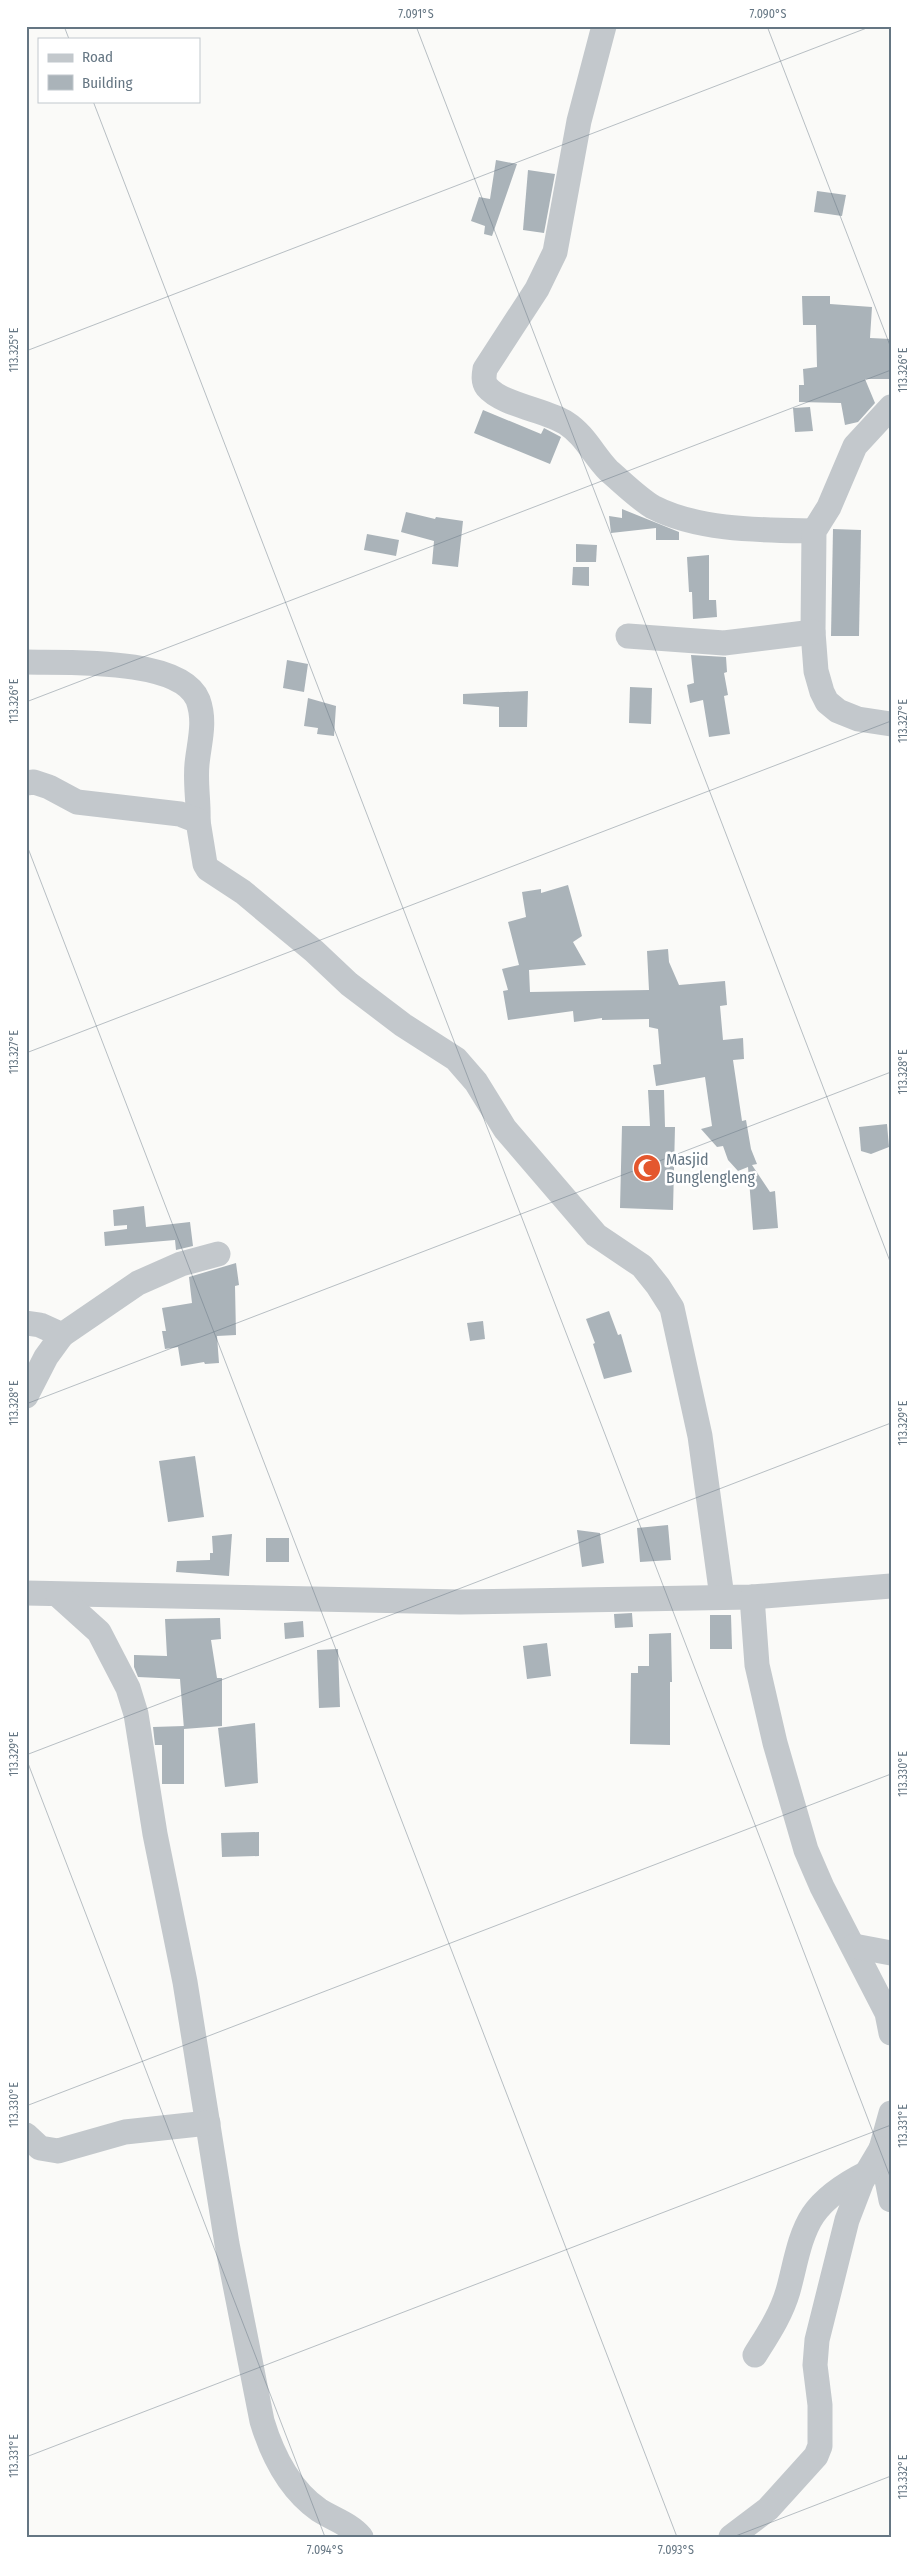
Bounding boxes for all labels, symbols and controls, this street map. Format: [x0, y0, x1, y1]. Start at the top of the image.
text: 7.091°S [398, 7, 434, 21]
text: 7.090°S [749, 7, 787, 21]
legend [38, 38, 200, 102]
text: Road [82, 48, 113, 66]
text: Building [82, 74, 133, 92]
text: 113.325°E [7, 327, 21, 372]
text: 113.326°E [896, 347, 910, 392]
text: 113.326°E [7, 678, 21, 723]
text: 113.327°E [896, 699, 910, 743]
text: 113.327°E [7, 1030, 21, 1074]
text: 113.328°E [896, 1049, 910, 1095]
place label: Masjid Bunglengleng [666, 1150, 756, 1187]
mosque icon: Masjid Bunglengleng [632, 1153, 662, 1183]
text: 113.328°E [7, 1380, 21, 1426]
text: 113.329°E [896, 1400, 910, 1445]
text: 113.329°E [7, 1731, 21, 1776]
text: 113.330°E [896, 1751, 910, 1797]
text: 113.330°E [7, 2082, 21, 2128]
text: 113.331°E [896, 2104, 910, 2148]
text: 113.331°E [7, 2434, 21, 2478]
text: 113.332°E [896, 2454, 910, 2499]
text: 7.094°S [307, 2543, 343, 2557]
text: 7.093°S [658, 2543, 694, 2557]

